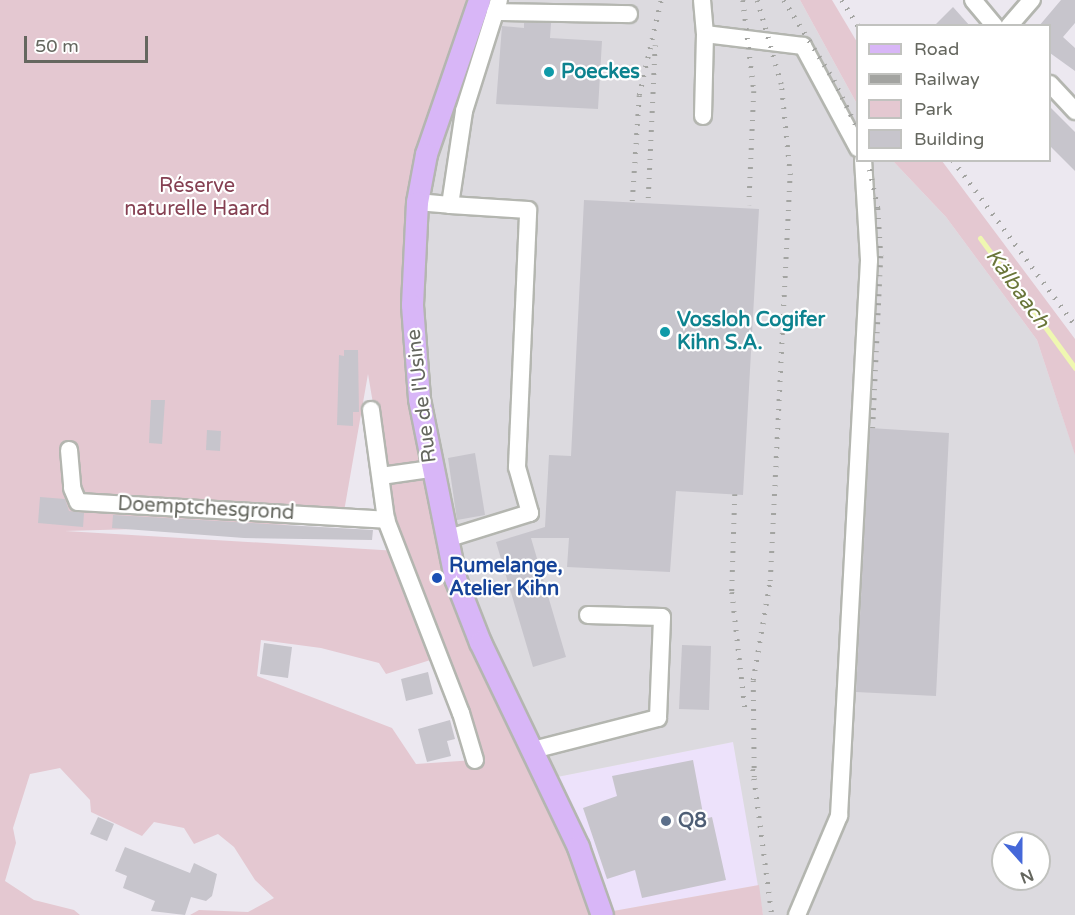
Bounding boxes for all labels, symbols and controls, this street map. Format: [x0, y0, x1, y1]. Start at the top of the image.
scale bar [27, 24, 152, 62]
legend [856, 24, 1051, 162]
text: 50 m [35, 35, 79, 57]
text: Road [914, 38, 959, 60]
place label: Poeckes [561, 60, 640, 84]
marker: Poeckes [542, 65, 556, 79]
text: Railway [914, 68, 980, 90]
text: Park [914, 98, 952, 120]
text: Building [914, 128, 984, 150]
park label: Réserve naturelle Haard [124, 175, 270, 222]
water label: Kälbaach [980, 244, 1054, 334]
place label: Vossloh Cogifer Kihn S.A. [677, 308, 825, 355]
marker: Vossloh Cogifer Kihn S.A. [658, 325, 672, 339]
street label: Rue de l'Usine [402, 328, 442, 464]
street label: Doemptchesgrond [117, 492, 295, 526]
place label: Rumelange, Atelier Kihn [449, 554, 563, 601]
marker: Rumelange, Atelier Kihn [430, 571, 444, 585]
place label: Q8 [678, 809, 707, 833]
marker: Q8 [659, 814, 673, 828]
north arrow [991, 831, 1051, 891]
text: N [1017, 864, 1036, 888]

